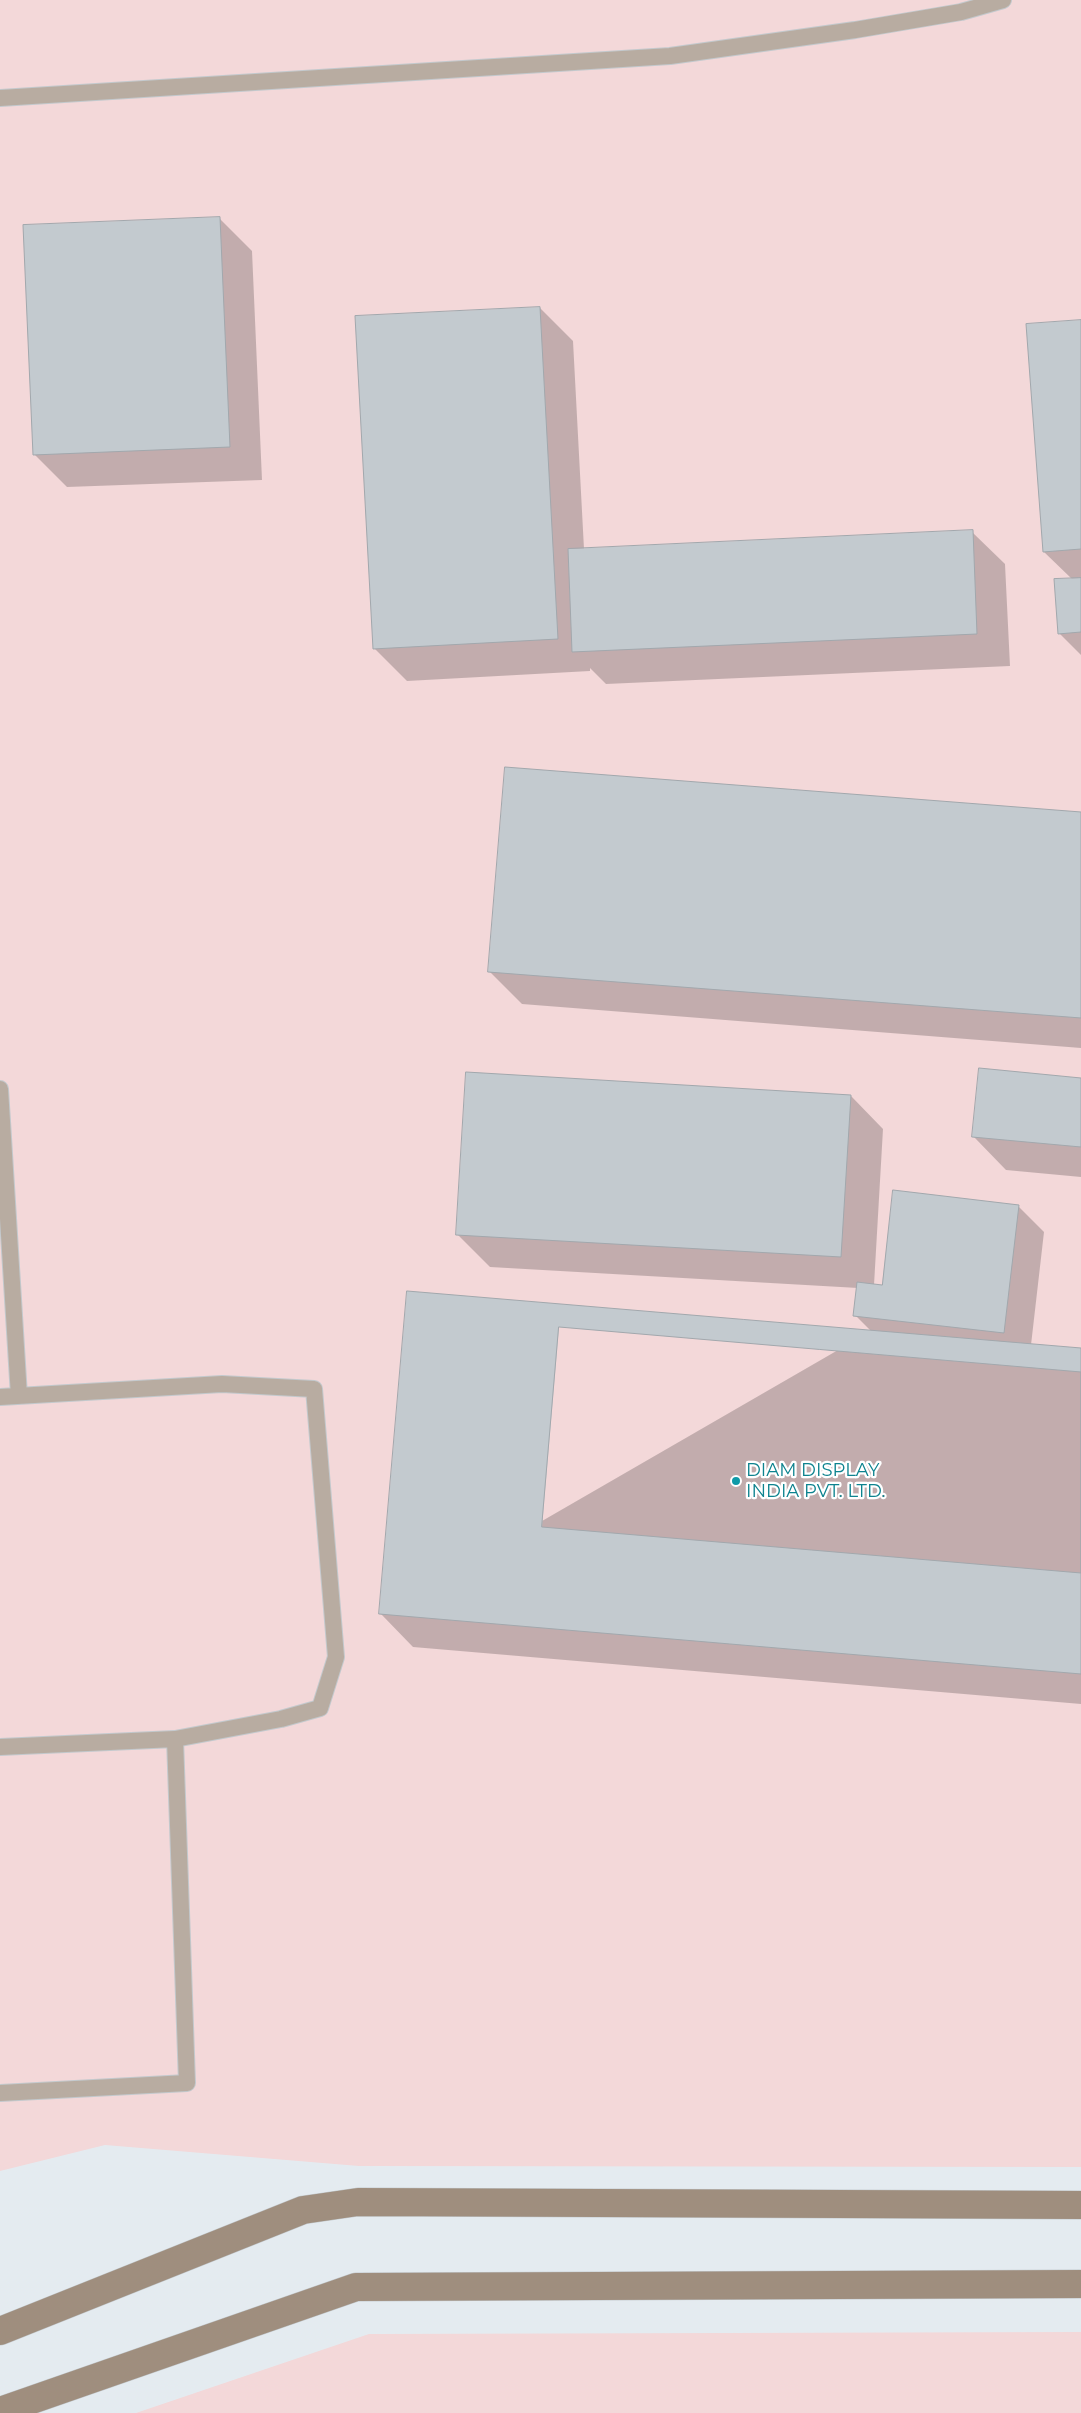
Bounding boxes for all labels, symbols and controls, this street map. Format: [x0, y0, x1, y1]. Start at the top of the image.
place label: DIAM DISPLAY INDIA PVT. LTD. [746, 1460, 885, 1502]
marker: DIAM DISPLAY INDIA PVT. LTD. [730, 1475, 742, 1487]

